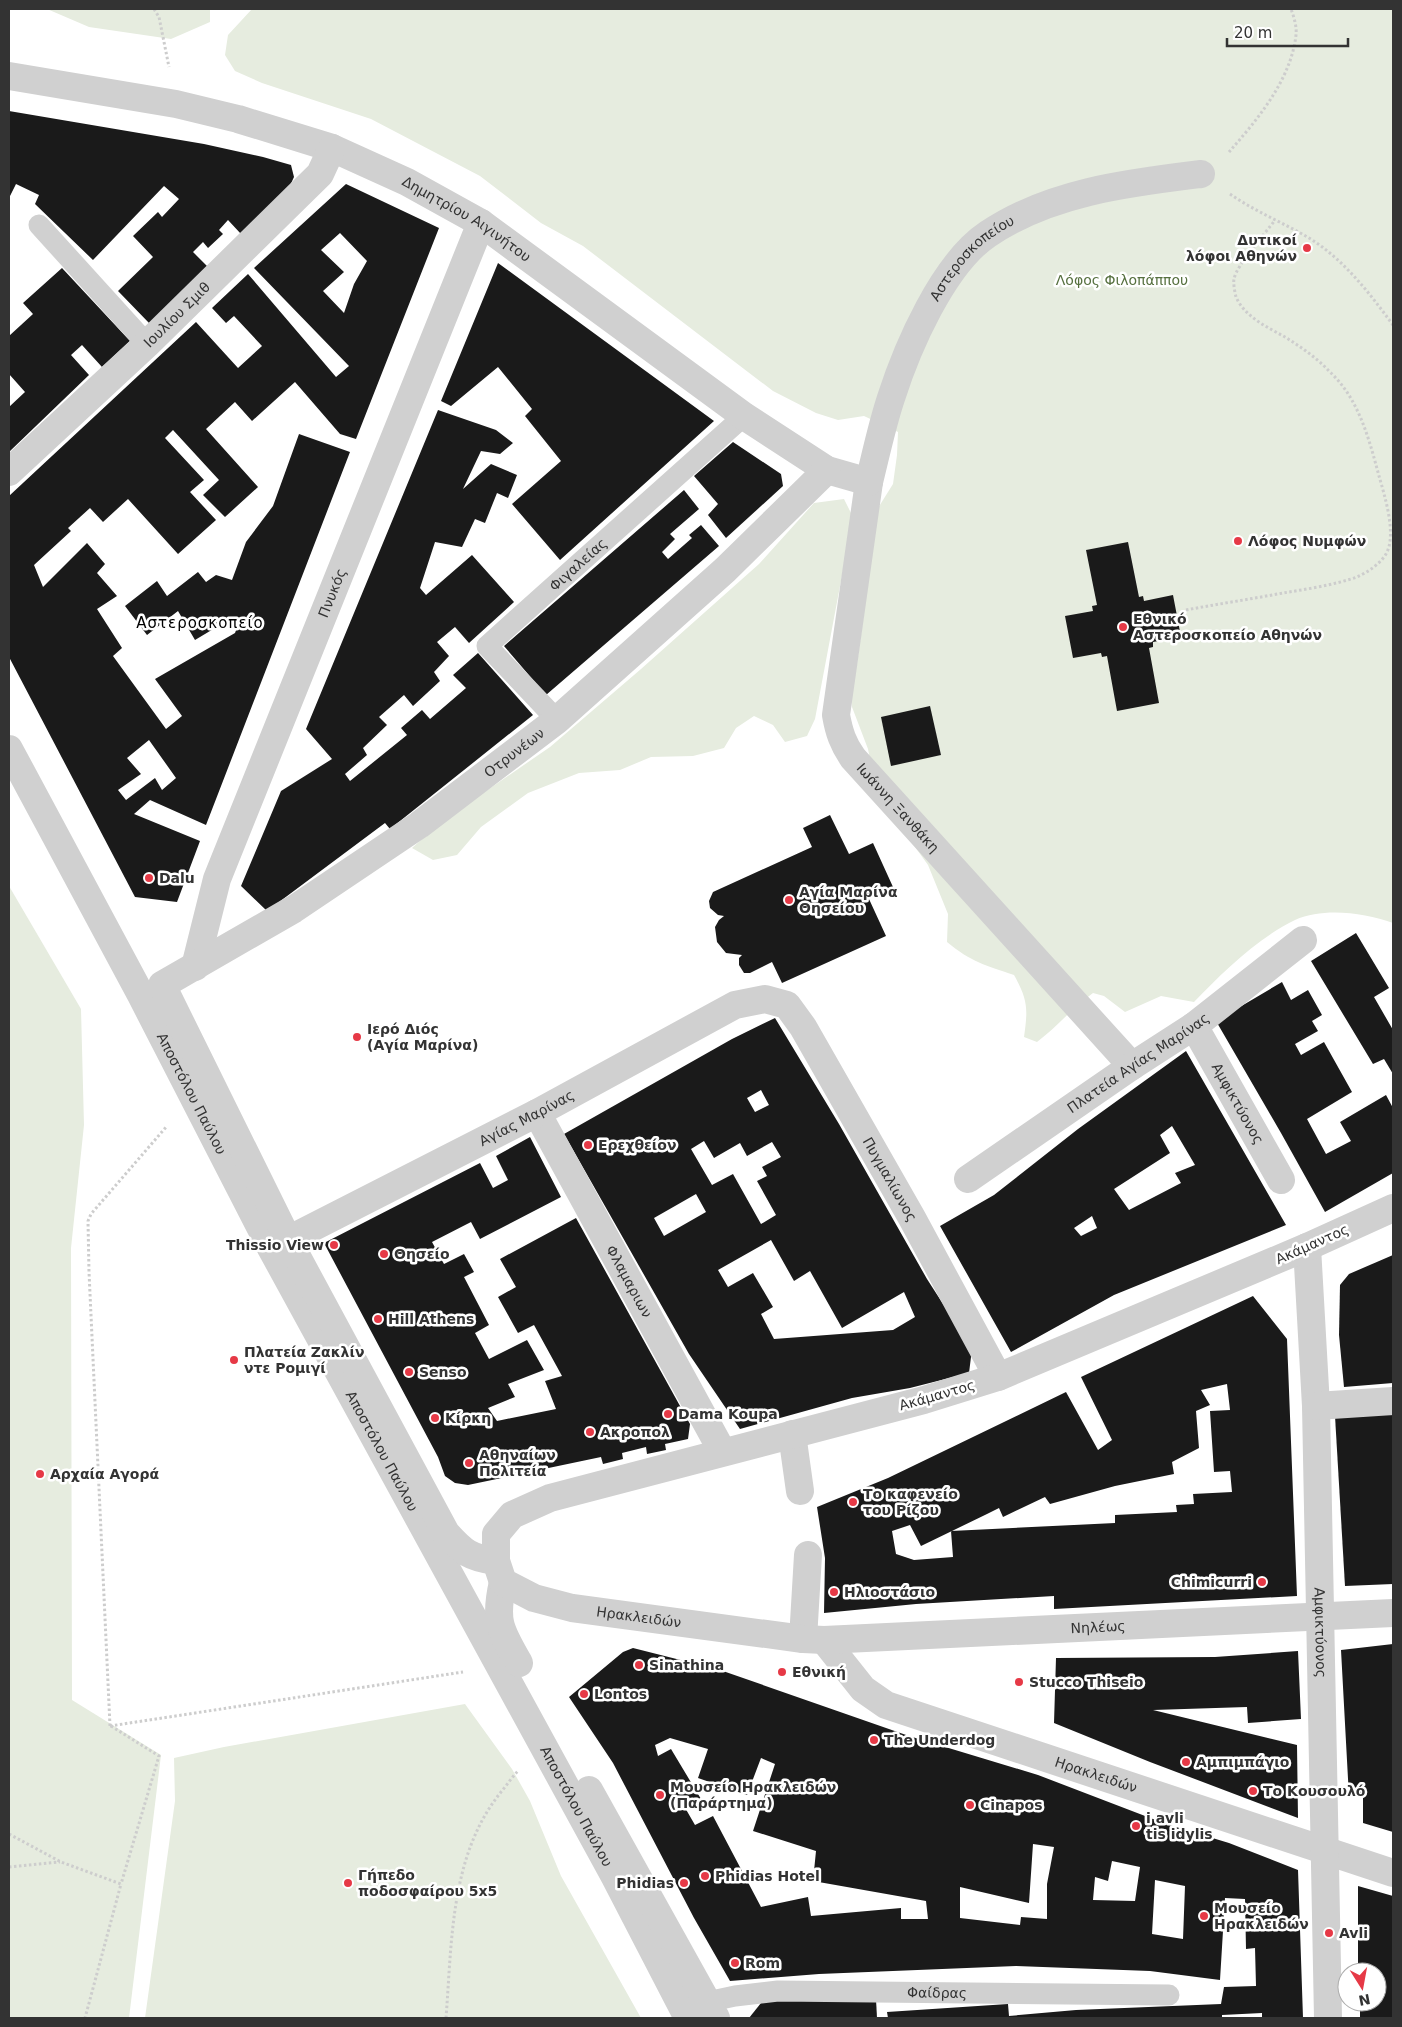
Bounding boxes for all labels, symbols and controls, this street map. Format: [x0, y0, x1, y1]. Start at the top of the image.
scale bar [1227, 15, 1348, 47]
text: 20 m [1234, 24, 1272, 42]
street label: Δημητρίου Αιγινήτου [399, 173, 534, 265]
street label: Αστεροσκοπείου [927, 212, 1017, 304]
place label: Δυτικοί λόφοι Αθηνών [1186, 232, 1297, 264]
marker: Δυτικοί λόφοι Αθηνών [1301, 242, 1313, 254]
park label: Λόφος Φιλοπάππου [1056, 272, 1188, 288]
street label: Ιουλίου Σμιθ [140, 279, 213, 351]
place label: Λόφος Νυμφών [1248, 533, 1366, 549]
street label: Φιγαλείας [546, 535, 610, 594]
marker: Λόφος Νυμφών [1232, 535, 1244, 547]
street label: Πνυκός [315, 566, 349, 620]
place label: Εθνικό Αστεροσκοπείο Αθηνών [1133, 611, 1322, 643]
district label: Αστεροσκοπείο [136, 614, 264, 632]
marker: Εθνικό Αστεροσκοπείο Αθηνών [1117, 621, 1129, 633]
street label: Οτρυνέων [481, 725, 548, 781]
street label: Ιωάννη Ξανθάκη [853, 760, 943, 856]
place label: Dalu [159, 870, 195, 886]
marker: Dalu [143, 872, 155, 884]
place label: Αγία Μαρίνα Θησείου [799, 884, 898, 916]
marker: Αγία Μαρίνα Θησείου [783, 894, 795, 906]
street label: Πλατεία Αγίας Μαρίνας [1064, 1009, 1212, 1116]
place label: Ιερό Διός (Αγία Μαρίνα) [367, 1021, 478, 1053]
street label: Αποστόλου Παύλου [154, 1030, 230, 1157]
marker: Ιερό Διός (Αγία Μαρίνα) [351, 1031, 363, 1043]
street label: Αμφικτύονος [1209, 1060, 1267, 1147]
street label: Αγίας Μαρίνας [476, 1086, 577, 1149]
street label: Πυγμαλίωνος [860, 1134, 920, 1224]
place label: Ερεχθείον [598, 1137, 676, 1153]
marker: Ερεχθείον [582, 1139, 594, 1151]
street label: Ακάμαντος [1273, 1221, 1351, 1267]
place label: Thissio View [226, 1237, 324, 1253]
marker: Thissio View [328, 1239, 340, 1251]
street label: Φλαμαριων [603, 1243, 655, 1320]
place label: Θησείο [394, 1246, 450, 1262]
marker: Θησείο [378, 1248, 390, 1260]
place label: Hill Athens [388, 1311, 474, 1327]
marker: Hill Athens [372, 1313, 384, 1325]
place label: Πλατεία Ζακλίν ντε Ρομιγί [244, 1344, 364, 1376]
marker: Πλατεία Ζακλίν ντε Ρομιγί [228, 1354, 240, 1366]
place label: Senso [419, 1364, 467, 1380]
marker: Senso [403, 1366, 415, 1378]
street label: Ακάμαντος [897, 1377, 977, 1413]
street label: Αποστόλου Παύλου [343, 1388, 421, 1514]
place label: Dama Koupa [678, 1406, 778, 1422]
marker: Dama Koupa [662, 1408, 674, 1420]
place label: Κίρκη [445, 1410, 491, 1426]
marker: Κίρκη [429, 1412, 441, 1424]
place label: Ακροπολ [600, 1424, 670, 1440]
marker: Ακροπολ [584, 1426, 596, 1438]
place label: Αθηναίων Πολιτεία [479, 1447, 556, 1479]
marker: Αθηναίων Πολιτεία [463, 1457, 475, 1469]
place label: Αρχαία Αγορά [50, 1466, 159, 1482]
marker: Αρχαία Αγορά [34, 1468, 46, 1480]
place label: Το καφενείο του Ρίζου [863, 1486, 958, 1518]
marker: Το καφενείο του Ρίζου [847, 1496, 859, 1508]
place label: Chimicurri [1171, 1574, 1252, 1590]
marker: Chimicurri [1256, 1576, 1268, 1588]
place label: Ηλιοστάσιο [844, 1584, 935, 1600]
marker: Ηλιοστάσιο [828, 1586, 840, 1598]
street label: Αμφικτύονος [1312, 1587, 1329, 1678]
street label: Ηρακλειδών [595, 1603, 683, 1631]
street label: Νηλέως [1070, 1618, 1126, 1636]
place label: Sinathina [649, 1657, 724, 1673]
marker: Sinathina [633, 1659, 645, 1671]
place label: Εθνική [792, 1664, 846, 1680]
marker: Εθνική [776, 1666, 788, 1678]
place label: Stucco Thiseio [1029, 1674, 1144, 1690]
marker: Stucco Thiseio [1013, 1676, 1025, 1688]
place label: Lontos [594, 1686, 647, 1702]
marker: Lontos [578, 1688, 590, 1700]
place label: The Underdog [884, 1732, 995, 1748]
marker: The Underdog [868, 1734, 880, 1746]
street label: Αποστόλου Παύλου [537, 1743, 616, 1869]
street label: Ηρακλειδών [1053, 1754, 1139, 1796]
place label: Αμπιμπάγιο [1196, 1754, 1290, 1770]
marker: Αμπιμπάγιο [1180, 1756, 1192, 1768]
place label: Μουσείο Ηρακλειδών (Παράρτημα) [670, 1779, 836, 1811]
place label: Το Κουσουλό [1263, 1783, 1366, 1799]
marker: Το Κουσουλό [1247, 1785, 1259, 1797]
marker: Μουσείο Ηρακλειδών (Παράρτημα) [654, 1789, 666, 1801]
place label: Cinapos [980, 1797, 1042, 1813]
marker: Cinapos [964, 1799, 976, 1811]
place label: i avli tis idylis [1146, 1810, 1213, 1842]
marker: i avli tis idylis [1130, 1820, 1142, 1832]
place label: Γήπεδο ποδοσφαίρου 5x5 [358, 1867, 497, 1899]
place label: Phidias Hotel [715, 1868, 820, 1884]
marker: Phidias Hotel [699, 1870, 711, 1882]
place label: Phidias [616, 1875, 674, 1891]
marker: Γήπεδο ποδοσφαίρου 5x5 [342, 1877, 354, 1889]
marker: Phidias [678, 1877, 690, 1889]
place label: Μουσείο Ηρακλειδών [1214, 1900, 1309, 1932]
marker: Μουσείο Ηρακλειδών [1198, 1910, 1210, 1922]
place label: Avli [1339, 1925, 1368, 1941]
marker: Avli [1323, 1927, 1335, 1939]
place label: Rom [745, 1955, 780, 1971]
marker: Rom [729, 1957, 741, 1969]
north arrow [1337, 1962, 1387, 2012]
street label: Φαίδρας [907, 1984, 967, 2001]
text: N [1357, 1991, 1372, 2009]

